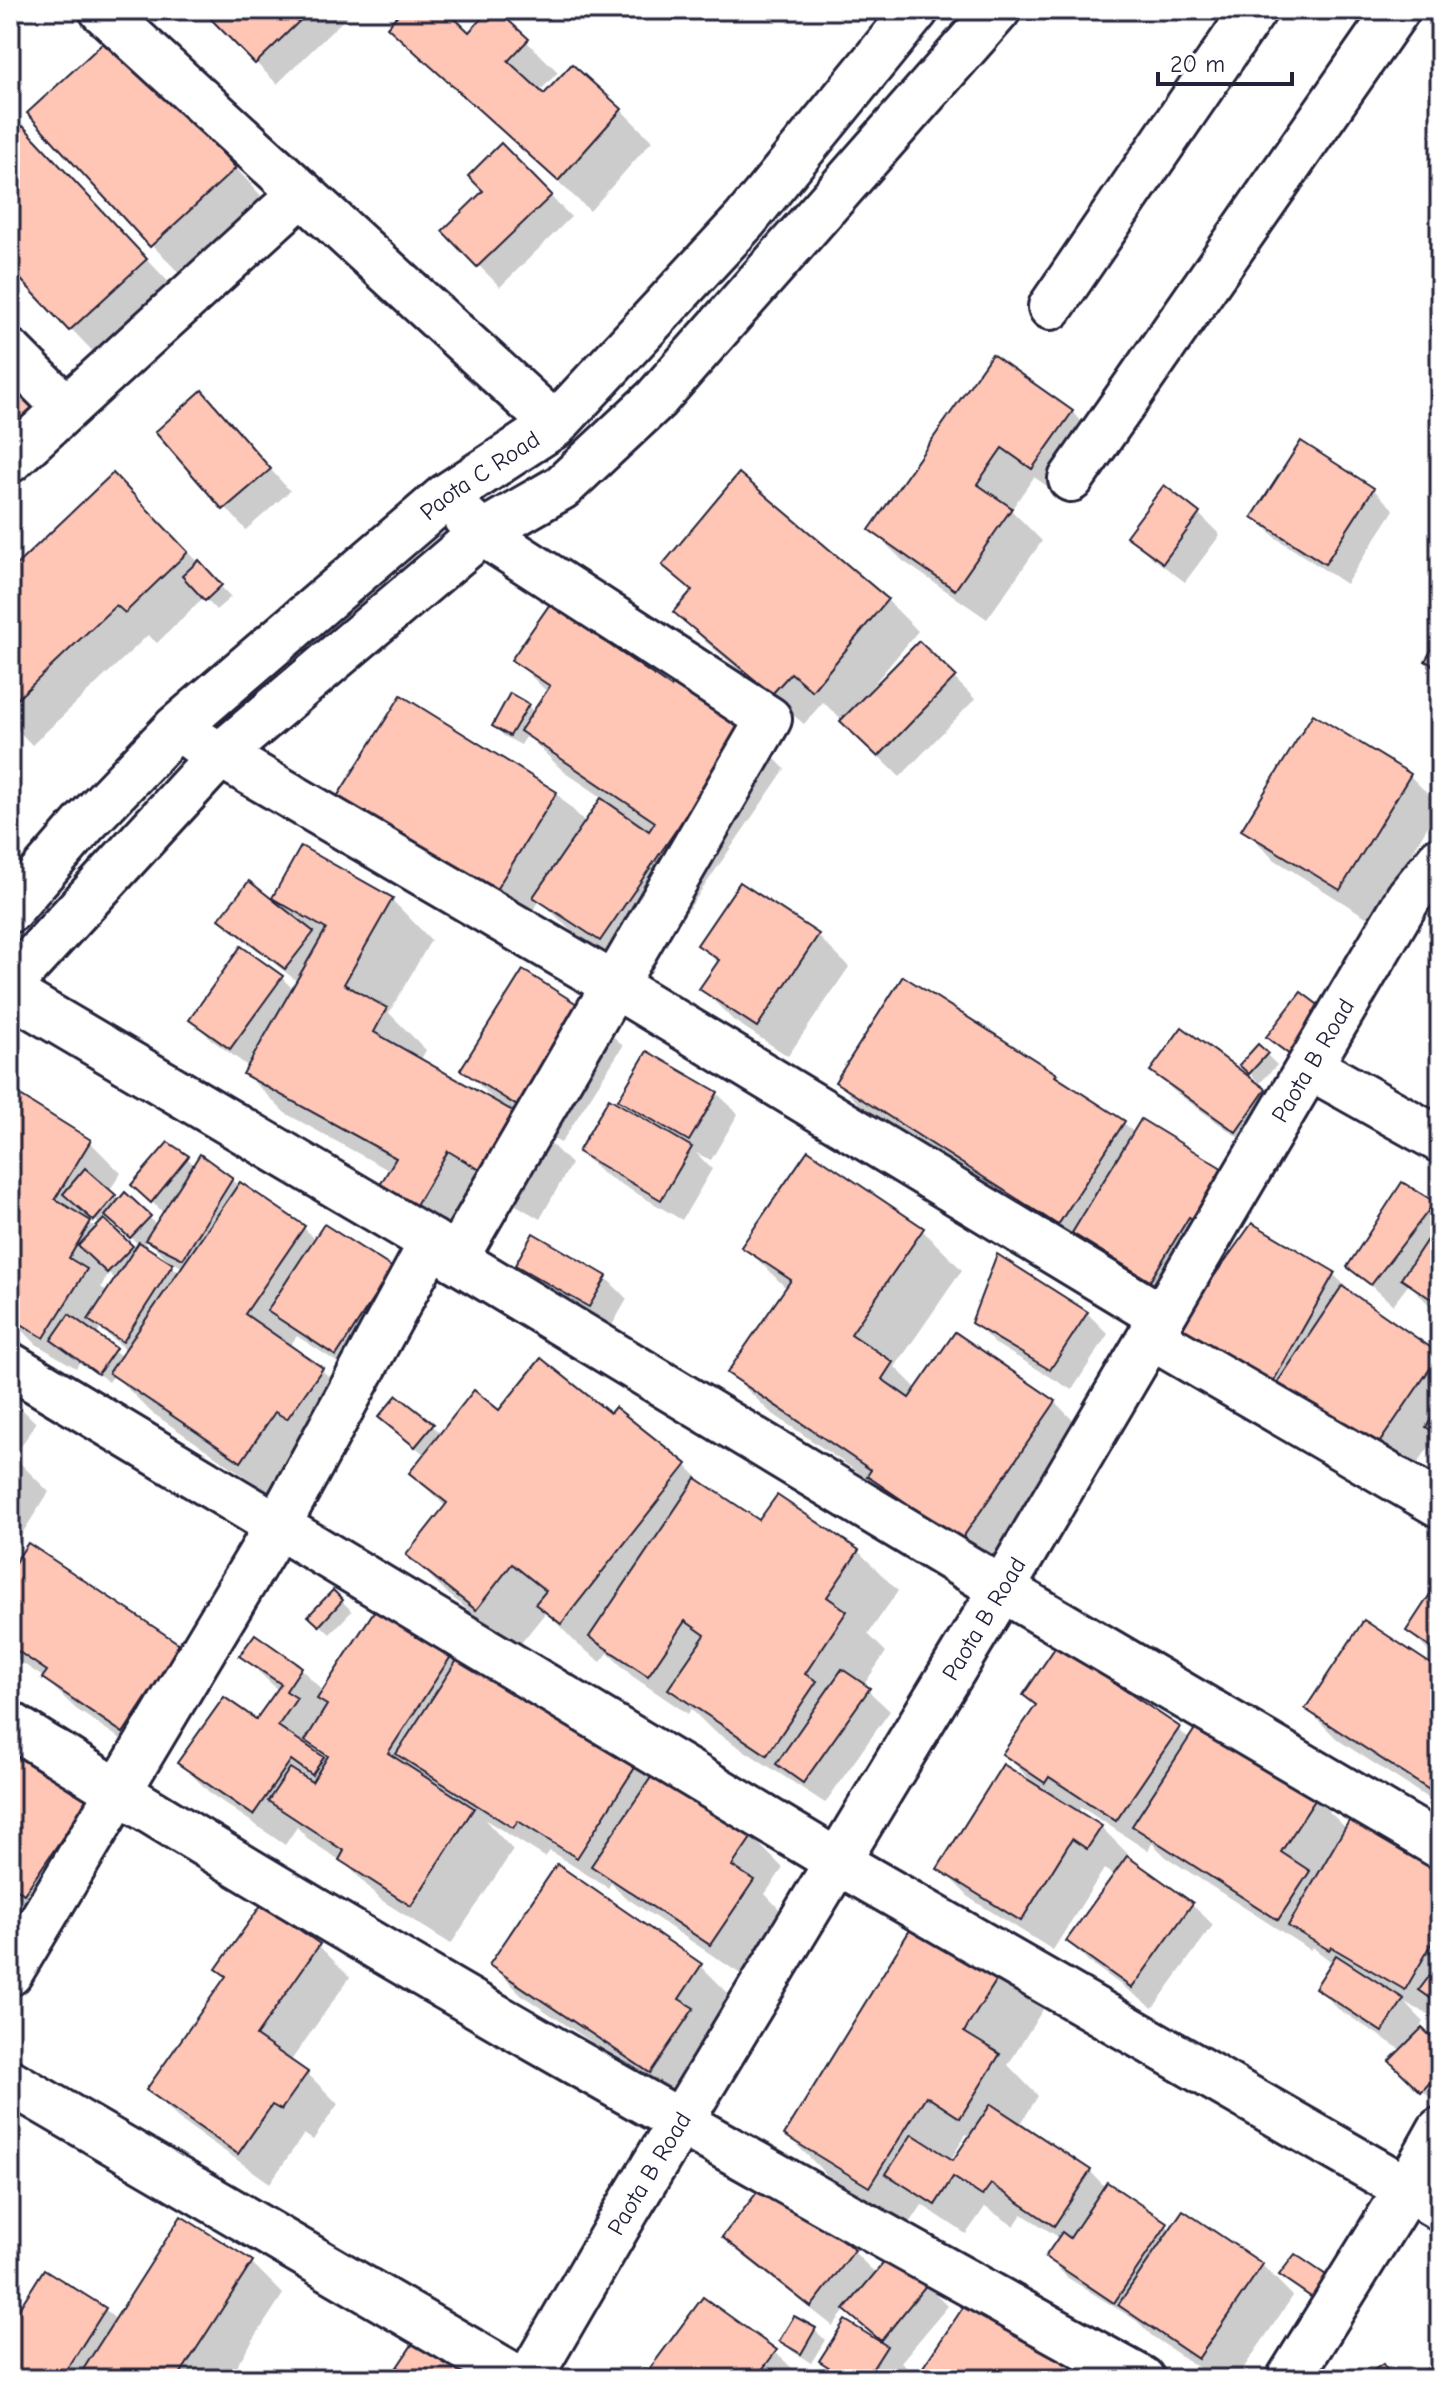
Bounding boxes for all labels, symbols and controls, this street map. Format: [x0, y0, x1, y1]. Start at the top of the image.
scale bar [1158, 36, 1292, 86]
text: 20 m [1170, 50, 1225, 78]
street label: Paota C Road [414, 425, 545, 526]
street label: Paota B Road [1266, 994, 1360, 1127]
street label: Paota B Road [936, 1552, 1032, 1685]
street label: Paota B Road [601, 2107, 697, 2240]

